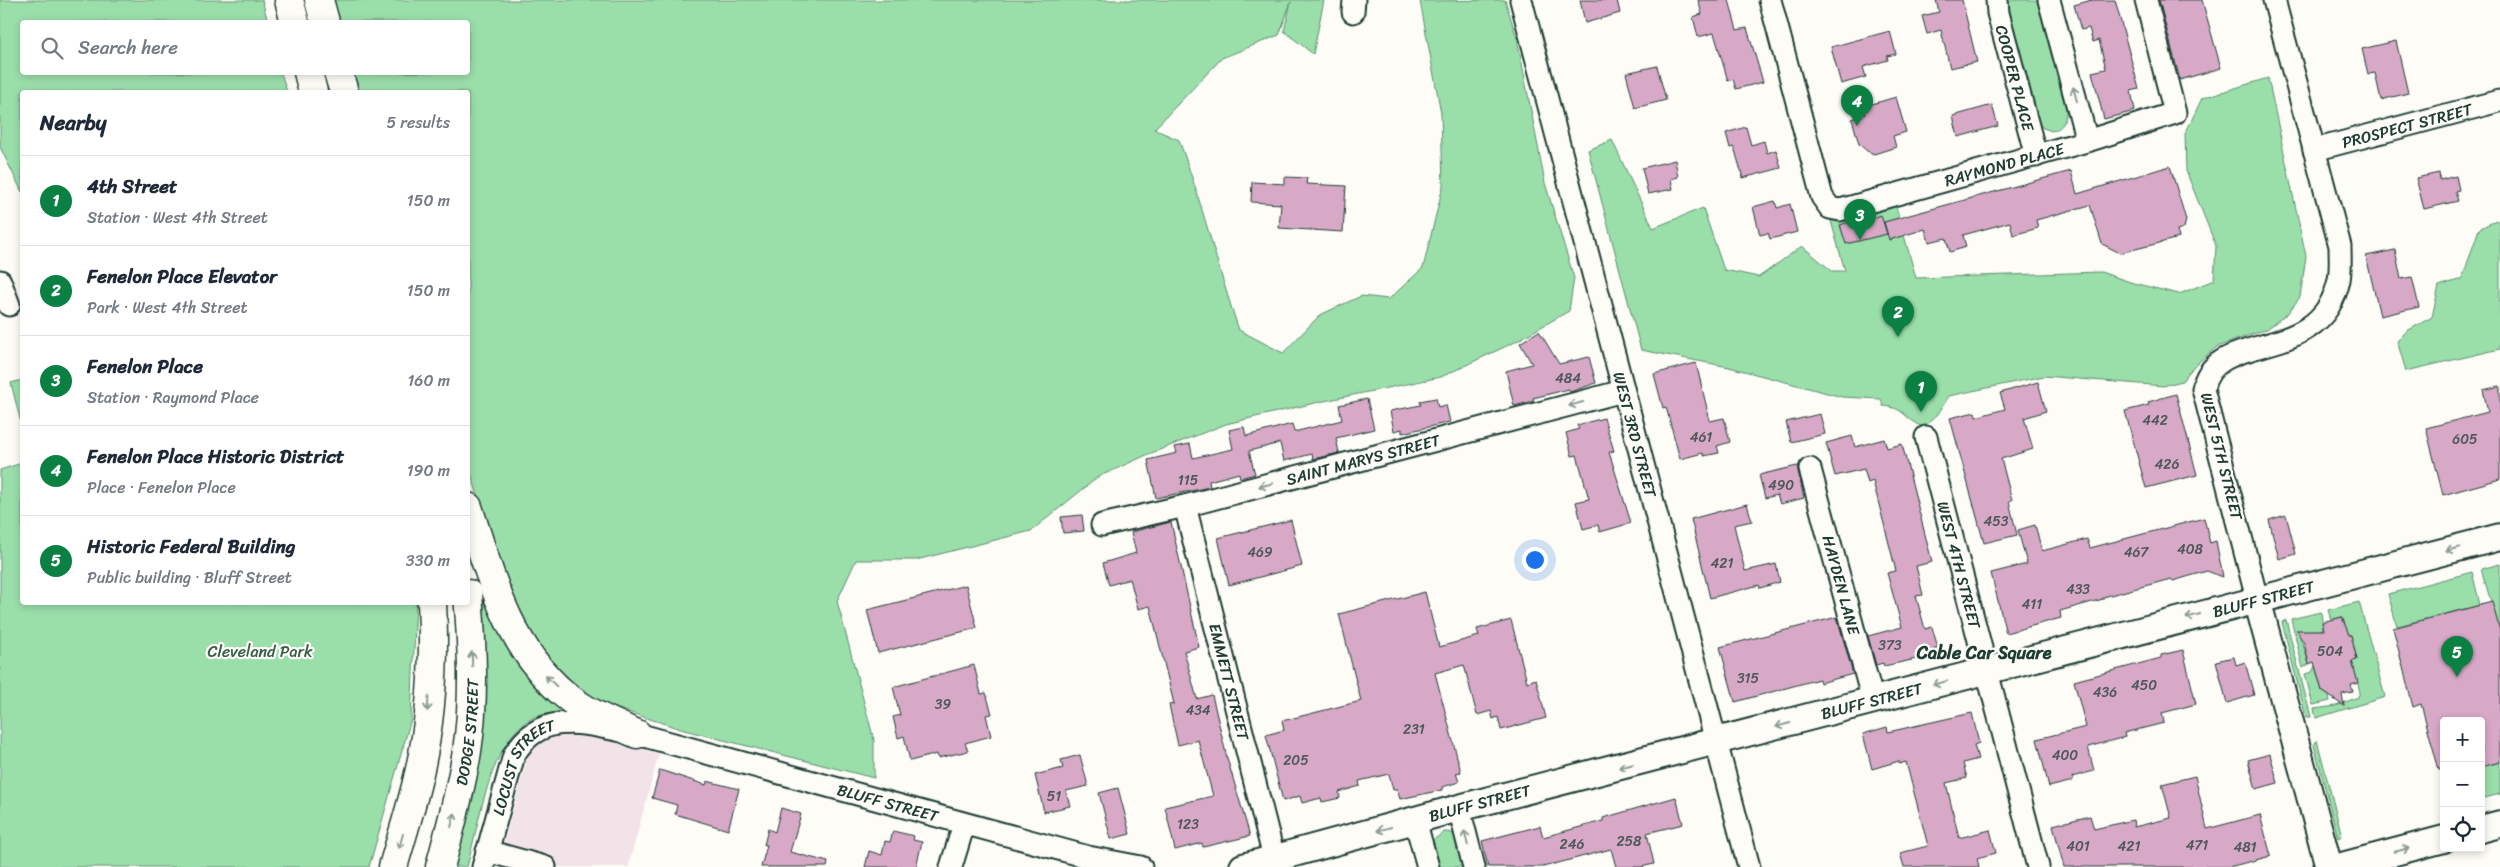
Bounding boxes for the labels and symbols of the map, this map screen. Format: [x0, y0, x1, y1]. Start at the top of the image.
street label: COOPER PLACE [1987, 22, 2043, 135]
pin: 4 [1841, 85, 1873, 126]
one-way arrow [2069, 86, 2079, 102]
street label: PROSPECT STREET [2339, 94, 2476, 157]
street label: RAYMOND PLACE [1941, 134, 2069, 195]
pin: 3 [1844, 199, 1876, 240]
pin: 2 [1882, 296, 1914, 337]
house number: 484 [1555, 366, 1581, 391]
street label: WEST 3RD STREET [1604, 369, 1665, 501]
pin: 1 [1905, 371, 1937, 412]
street label: WEST 5TH STREET [2192, 389, 2252, 524]
one-way arrow [1568, 400, 1584, 410]
house number: 442 [2142, 408, 2168, 433]
street label: SAINT MARYS STREET [1283, 425, 1445, 494]
house number: 461 [1690, 425, 1712, 450]
house number: 605 [2452, 427, 2478, 452]
house number: 426 [2155, 452, 2179, 477]
house number: 115 [1178, 468, 1199, 493]
house number: 490 [1768, 473, 1794, 498]
one-way arrow [1259, 481, 1275, 490]
street label: WEST 4TH STREET [1928, 498, 1990, 633]
house number: 453 [1984, 509, 2009, 534]
street label: HAYDEN LANE [1814, 532, 1869, 639]
house number: 408 [2177, 537, 2204, 562]
house number: 469 [1247, 540, 1273, 565]
house number: 467 [2124, 540, 2149, 565]
one-way arrow [2445, 545, 2461, 555]
your location [1522, 547, 1548, 573]
house number: 421 [1711, 551, 1733, 576]
street label: BLUFF STREET [2210, 572, 2319, 626]
house number: 433 [2066, 577, 2090, 602]
house number: 411 [2022, 592, 2042, 617]
one-way arrow [2186, 612, 2202, 621]
street label: EMMETT STREET [1200, 620, 1258, 745]
house number: 373 [1878, 633, 1902, 658]
pin: 5 [2441, 636, 2473, 677]
park label: Cleveland Park [207, 637, 313, 666]
district label: Cable Car Square [1916, 637, 2052, 669]
house number: 504 [2317, 639, 2343, 664]
one-way arrow [467, 651, 476, 667]
house number: 315 [1737, 666, 1760, 691]
house number: 450 [2131, 673, 2157, 698]
street label: BLUFF STREET [1818, 674, 1927, 728]
one-way arrow [544, 675, 557, 687]
street label: DODGE STREET [447, 678, 487, 788]
one-way arrow [1932, 679, 1948, 688]
house number: 436 [2093, 680, 2117, 705]
house number: 39 [935, 692, 952, 717]
one-way arrow [423, 695, 433, 711]
house number: 434 [1185, 698, 1211, 723]
street label: LOCUST STREET [484, 711, 559, 819]
house number: 231 [1403, 717, 1425, 742]
one-way arrow [1775, 721, 1791, 730]
house number: 400 [2052, 743, 2078, 768]
house number: 205 [1283, 748, 1309, 773]
one-way arrow [1618, 762, 1634, 771]
street label: BLUFF STREET [834, 775, 943, 831]
street label: BLUFF STREET [1426, 776, 1535, 831]
house number: 51 [1047, 784, 1061, 809]
one-way arrow [449, 812, 458, 828]
house number: 123 [1177, 812, 1199, 837]
one-way arrow [1376, 824, 1392, 834]
house number: 258 [1616, 829, 1642, 854]
one-way arrow [1461, 830, 1470, 846]
one-way arrow [395, 832, 405, 848]
house number: 246 [1560, 832, 1584, 857]
house number: 471 [2186, 833, 2208, 858]
house number: 401 [2066, 834, 2090, 859]
house number: 421 [2118, 834, 2140, 859]
house number: 481 [2233, 835, 2257, 860]
one-way arrow [2394, 845, 2410, 854]

